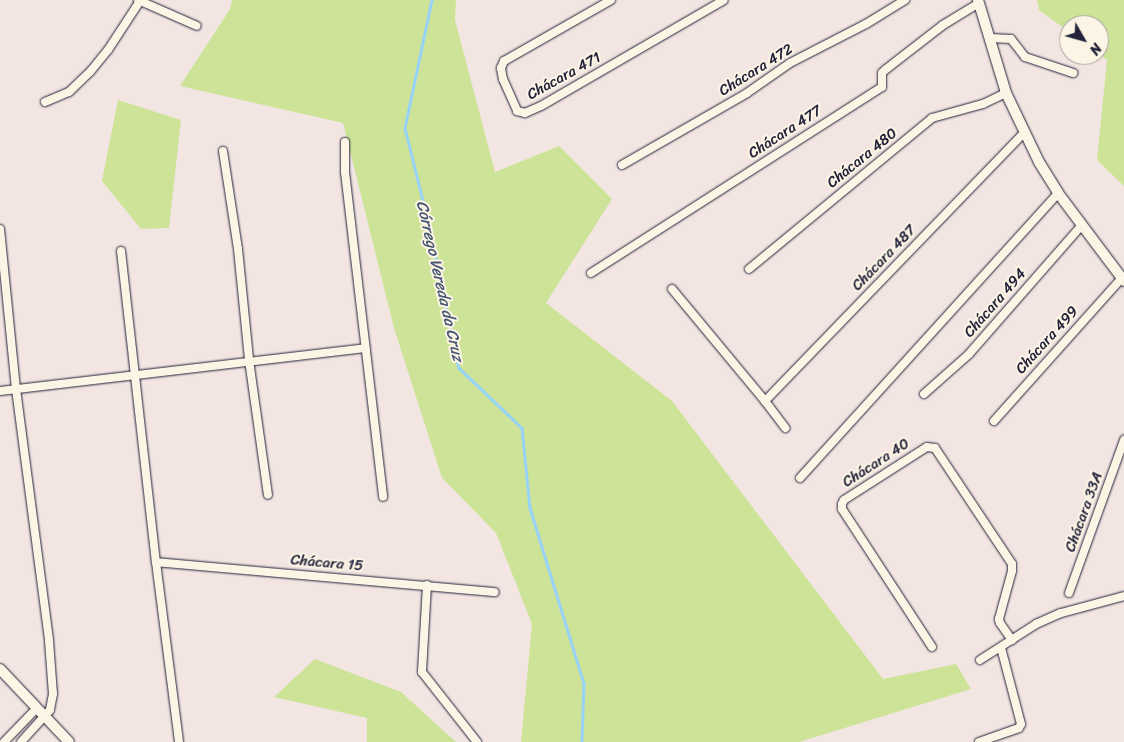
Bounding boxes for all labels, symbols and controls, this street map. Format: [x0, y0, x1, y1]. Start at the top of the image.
north arrow [1059, 15, 1109, 65]
text: N [1083, 37, 1108, 60]
street label: Chácara 472 [716, 40, 796, 100]
street label: Chácara 471 [524, 48, 604, 104]
street label: Chácara 477 [745, 102, 825, 162]
street label: Chácara 480 [823, 124, 901, 192]
water label: Córrego Vereda da Cruz [412, 198, 468, 364]
street label: Chácara 487 [848, 221, 920, 295]
street label: Chácara 494 [960, 265, 1030, 341]
street label: Chácara 499 [1012, 302, 1082, 378]
street label: Chácara 40 [839, 435, 913, 491]
street label: Chácara 33A [1061, 470, 1107, 554]
street label: Chácara 15 [290, 551, 364, 575]

